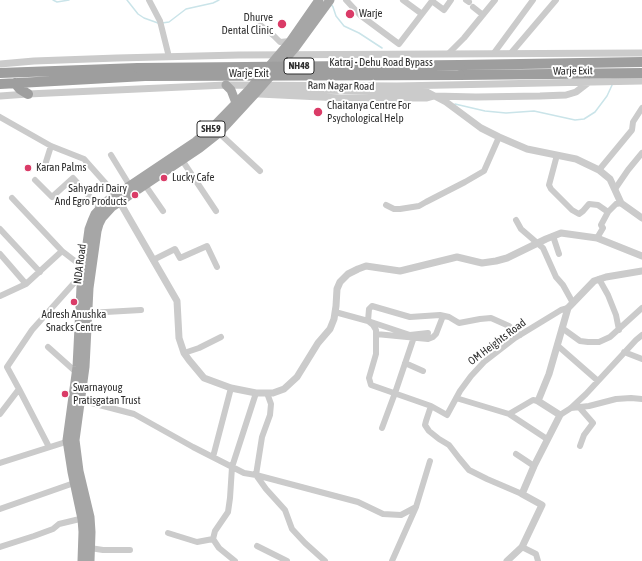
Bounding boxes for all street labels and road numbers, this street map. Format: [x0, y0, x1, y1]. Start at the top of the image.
street label: Katraj - Dehu Road Bypass [329, 56, 433, 70]
road number: NH48 [284, 58, 314, 74]
street label: Warje Exit [553, 64, 593, 78]
street label: Warje Exit [229, 67, 269, 81]
street label: Ram Nagar Road [307, 79, 375, 93]
road number: SH59 [197, 121, 225, 137]
street label: NDA Road [71, 243, 89, 285]
street label: OM Heights Road [466, 316, 528, 368]

